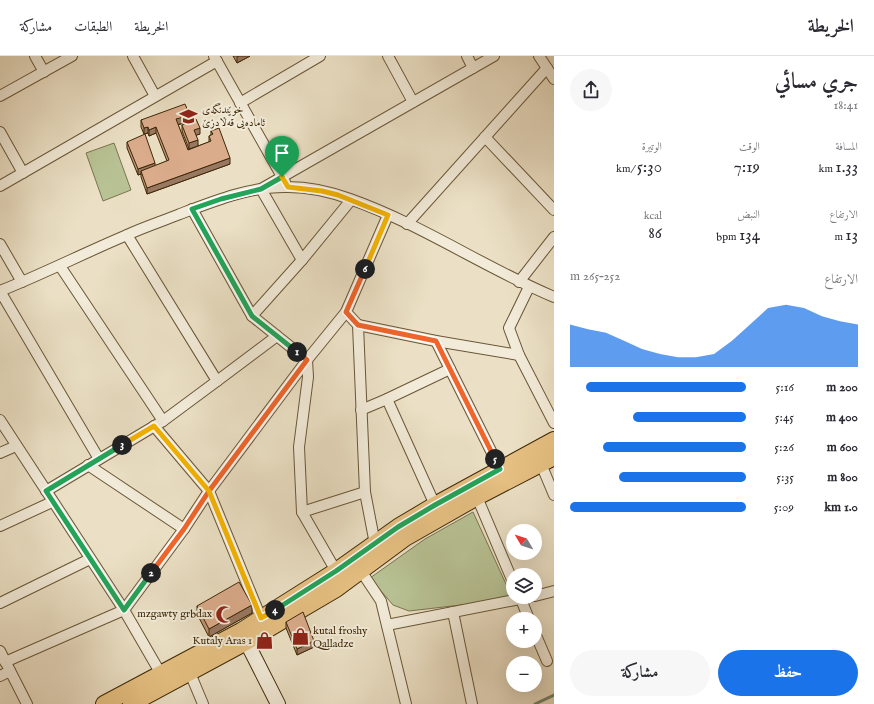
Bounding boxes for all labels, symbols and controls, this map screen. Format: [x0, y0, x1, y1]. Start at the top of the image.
text: الخريطة [808, 15, 854, 39]
text: مشاركة [20, 18, 52, 36]
text: الطبقات [74, 18, 112, 36]
text: الخريطة [134, 18, 168, 36]
text: جري مسائي [775, 68, 858, 96]
button: share [570, 69, 612, 111]
text: 18:41 [833, 97, 858, 114]
place label: خوێندنگەی ئامادەیی قەڵادزێ [202, 102, 266, 130]
school or university icon: خوێندنگەی ئامادەیی قەڵادزێ [179, 106, 199, 126]
pin [265, 136, 299, 177]
text: الوتيرة [642, 140, 662, 154]
text: الوقت [739, 140, 760, 154]
text: المسافة [836, 140, 858, 154]
icon: arrive [271, 142, 293, 164]
text: 5:30 [637, 157, 662, 178]
text: 7:19 [734, 157, 760, 178]
text: 1.33 [835, 157, 858, 178]
text: /km [616, 162, 637, 176]
text: km [819, 162, 835, 176]
text: النبض [737, 208, 760, 222]
text: الارتفاع [829, 208, 858, 222]
text: kcal [644, 209, 662, 223]
text: 86 [648, 223, 662, 244]
text: 134 [739, 225, 760, 246]
text: 13 [845, 225, 858, 246]
text: bpm [716, 230, 739, 244]
text: m [834, 230, 845, 244]
pin: 6 [355, 259, 375, 279]
text: 6 [363, 262, 367, 276]
text: 252–265 m [570, 268, 620, 285]
text: الارتفاع [824, 271, 858, 288]
pin: 1 [287, 342, 307, 362]
text: 1 [295, 345, 299, 359]
text: 5:16 [776, 379, 794, 396]
text: 200 m [826, 379, 858, 396]
text: 5:45 [775, 409, 794, 426]
text: 400 m [826, 409, 858, 426]
pin: 3 [112, 435, 132, 455]
text: 3 [120, 438, 124, 452]
text: 5:26 [774, 439, 794, 456]
text: 600 m [827, 439, 858, 456]
pin: 5 [485, 449, 505, 469]
text: 5 [493, 452, 497, 466]
text: 5:35 [776, 469, 794, 486]
text: 800 m [827, 469, 858, 486]
text: 5:09 [774, 499, 794, 516]
text: 1.0 km [824, 499, 858, 516]
north arrow [506, 524, 542, 560]
map controls [506, 524, 542, 692]
pin: 2 [141, 563, 161, 583]
text: 2 [148, 566, 154, 580]
button: layers [506, 568, 542, 604]
pin: 4 [265, 600, 285, 620]
text: 4 [272, 603, 278, 617]
mosque icon: mzgawty grbdax [215, 604, 235, 624]
place label: mzgawty grbdax [137, 607, 213, 621]
button: + [506, 612, 542, 648]
place label: kutal froshy Qalladze [313, 624, 368, 651]
shop icon: kutal froshy Qalladze [290, 627, 310, 647]
shop icon: Kutaly Aras 1 [255, 631, 275, 651]
place label: Kutaly Aras 1 [193, 634, 252, 648]
button: مشاركة [570, 650, 710, 696]
button: حفظ [718, 650, 858, 696]
button: − [506, 656, 542, 692]

